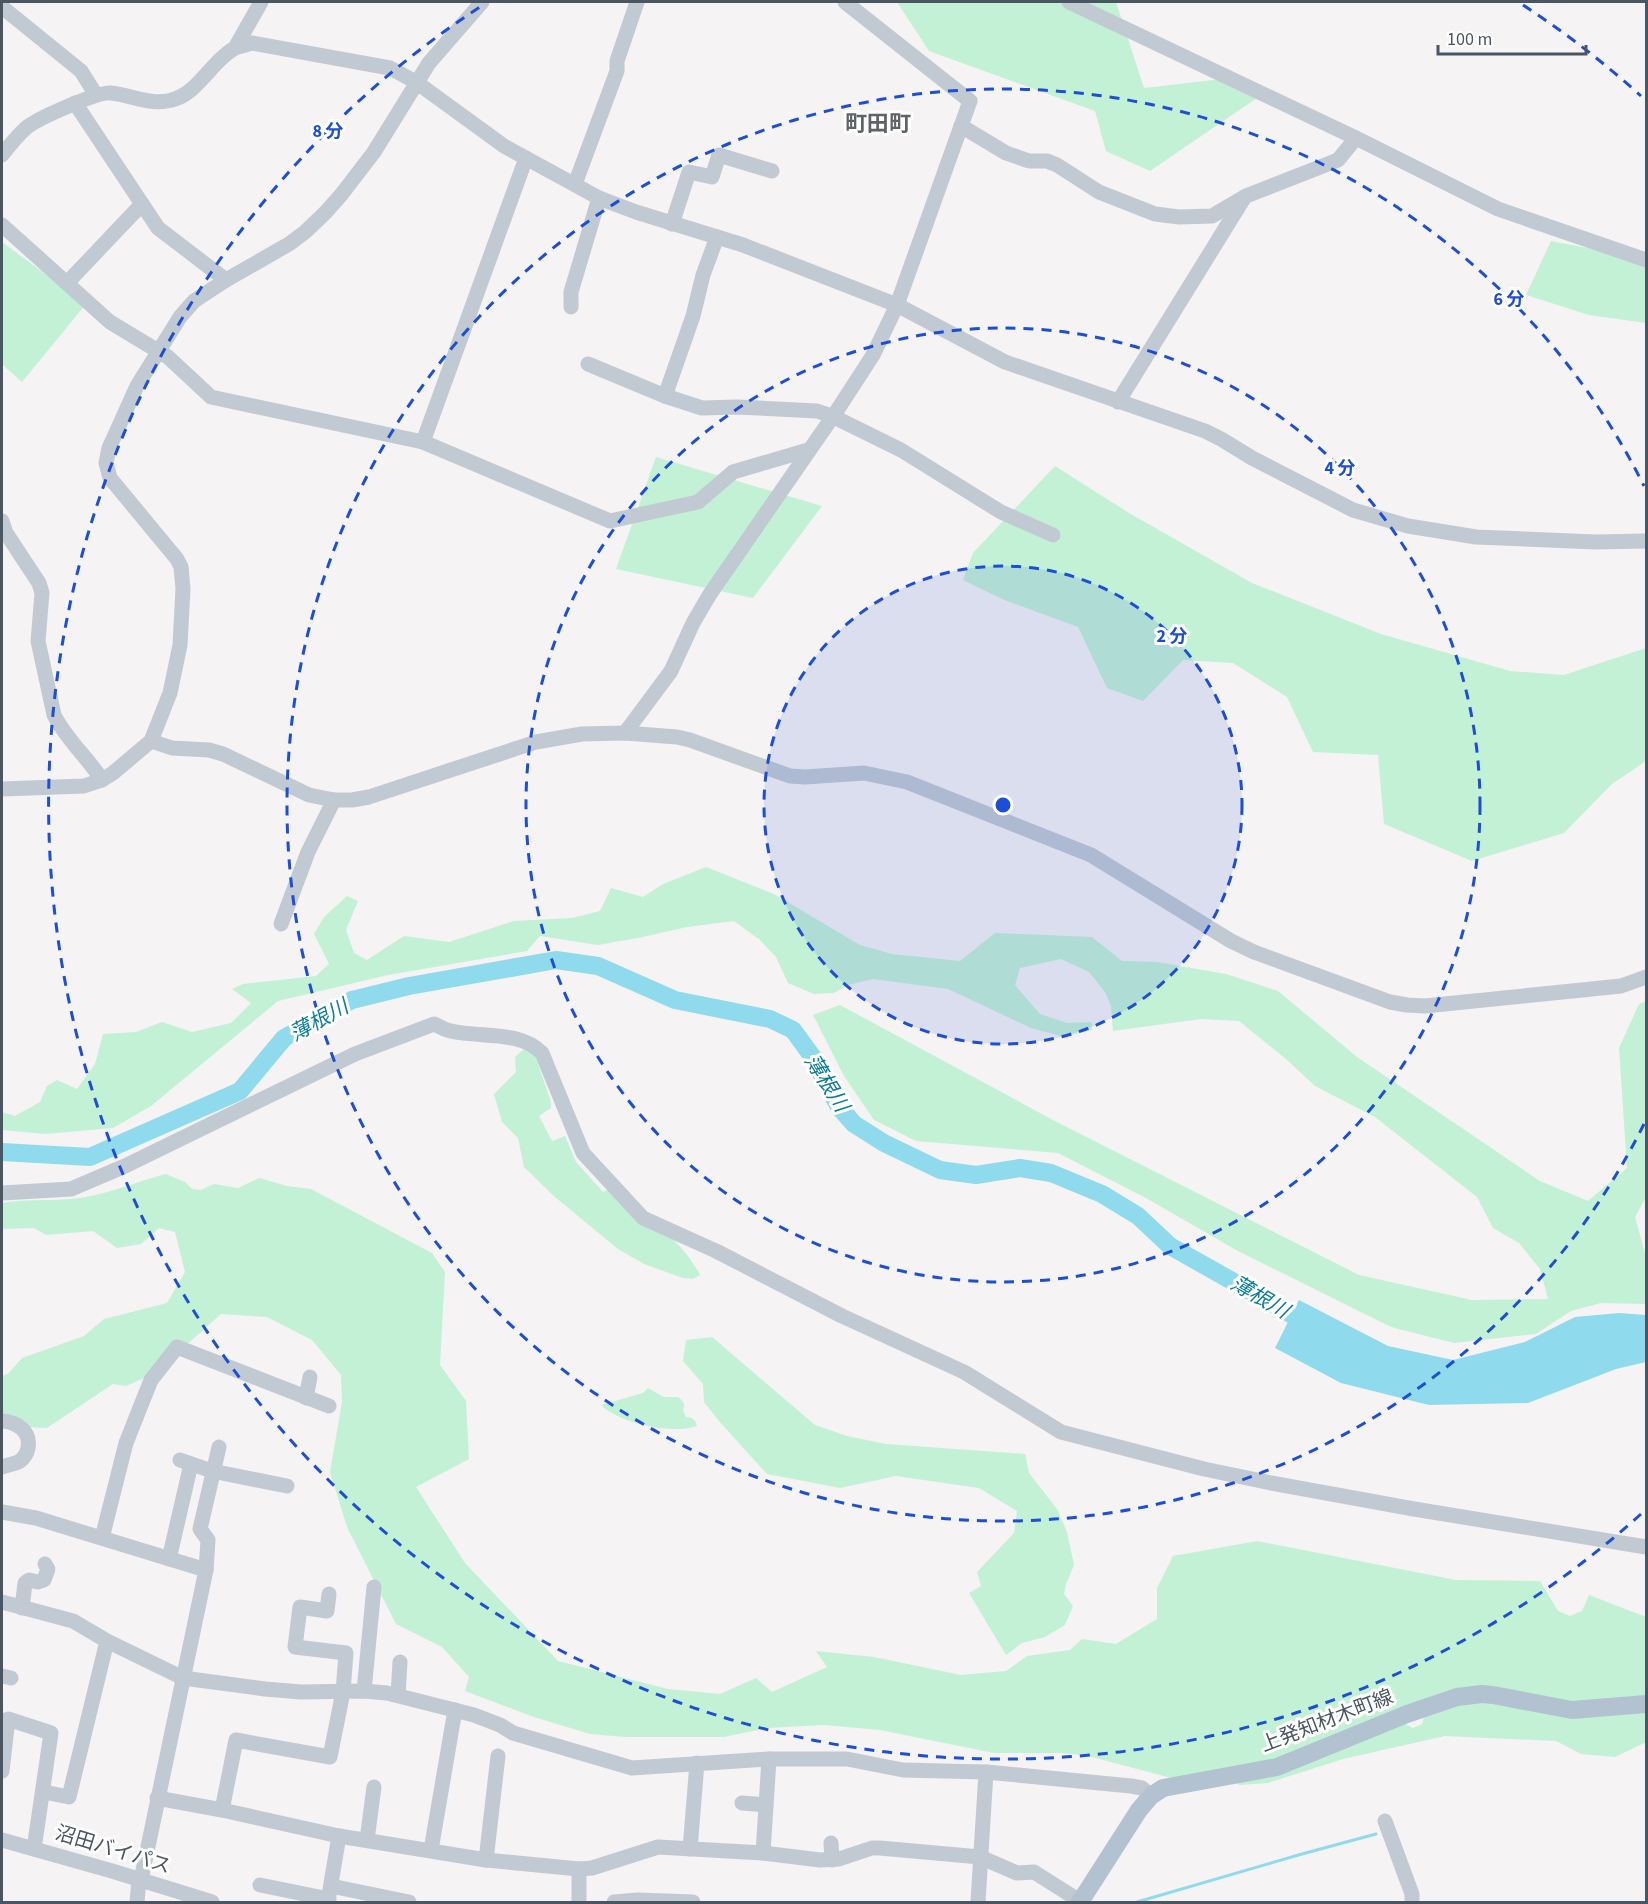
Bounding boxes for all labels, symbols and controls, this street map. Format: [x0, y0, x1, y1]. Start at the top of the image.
scale bar [1438, 18, 1586, 56]
text: 100 m [1447, 27, 1492, 52]
district label: 町田町 [845, 108, 911, 140]
text: 8 分 [312, 119, 344, 144]
text: 6 分 [1493, 287, 1525, 312]
text: 4 分 [1324, 456, 1356, 481]
text: 2 分 [1156, 624, 1188, 649]
centre of rings [993, 795, 1013, 815]
water label: 薄根川 [284, 991, 356, 1048]
water label: 薄根川 [798, 1048, 857, 1119]
water label: 薄根川 [1225, 1268, 1297, 1327]
street label: 上発知材木町線 [1257, 1683, 1397, 1759]
street label: 沼田バイパス [52, 1819, 174, 1881]

